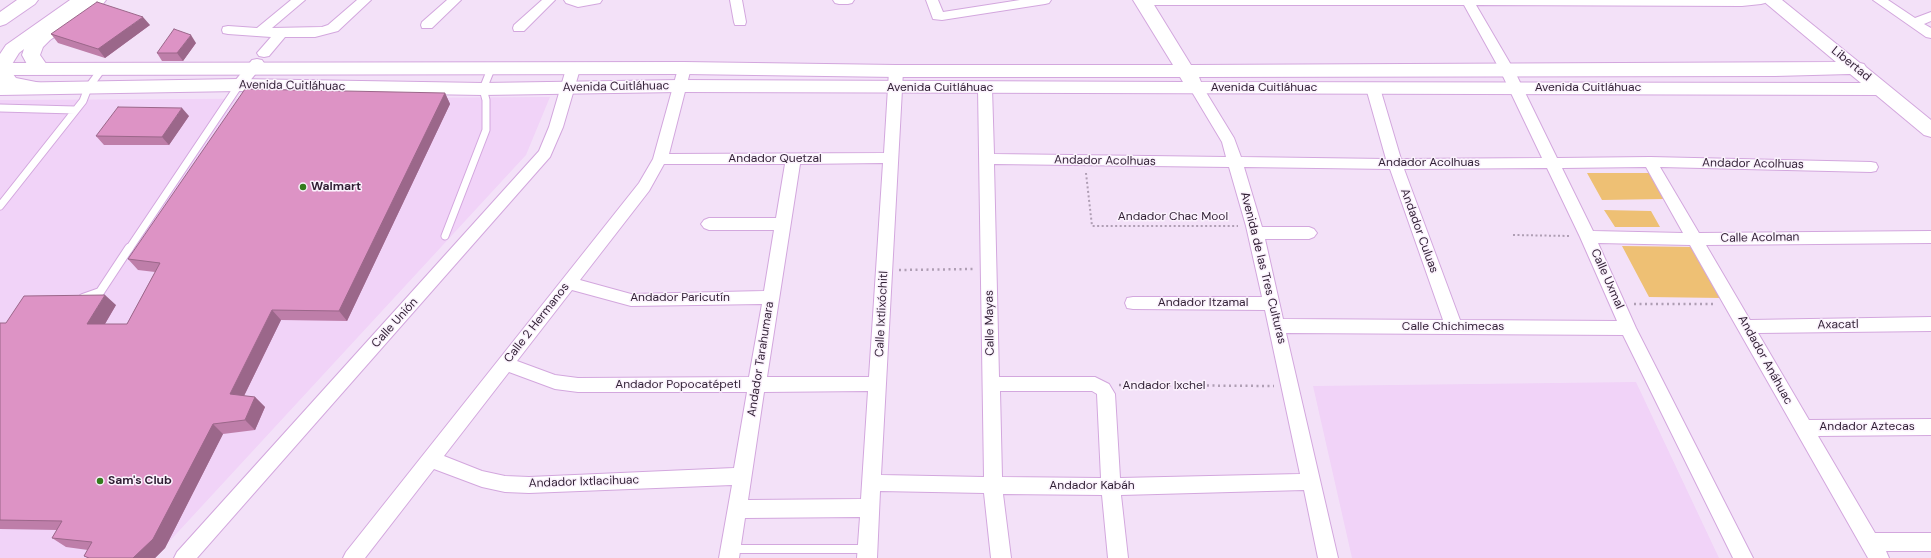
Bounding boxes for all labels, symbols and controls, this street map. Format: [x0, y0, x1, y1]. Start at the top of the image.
street label: Libertad [1828, 44, 1874, 84]
street label: Avenida Cuitláhuac [239, 78, 345, 94]
street label: Avenida Cuitláhuac [563, 79, 669, 95]
street label: Avenida Cuitláhuac [887, 81, 993, 95]
street label: Avenida Cuitláhuac [1211, 81, 1317, 95]
street label: Avenida Cuitláhuac [1535, 81, 1641, 95]
street label: Andador Quetzal [728, 152, 822, 166]
street label: Andador Acolhuas [1054, 153, 1156, 169]
street label: Andador Acolhuas [1378, 156, 1480, 170]
street label: Andador Acolhuas [1702, 156, 1804, 172]
place label: Walmart [311, 180, 361, 194]
marker: Walmart [298, 182, 308, 192]
street label: Andador Culuas [1397, 187, 1441, 275]
street label: Avenida de las Tres Culturas [1237, 190, 1289, 346]
street label: Andador Chac Mool [1118, 210, 1228, 224]
street label: Calle Acolman [1720, 230, 1800, 246]
street label: Calle Uxmal [1587, 247, 1627, 311]
street label: Calle Ixtlixóchitl [873, 271, 891, 357]
street label: Calle 2 Hermanos [501, 280, 573, 366]
street label: Calle Mayas [982, 290, 998, 356]
street label: Andador Paricutín [630, 291, 730, 305]
street label: Calle Unión [369, 295, 421, 351]
street label: Andador Itzamal [1158, 296, 1248, 310]
street label: Andador Tarahumara [745, 300, 777, 418]
street label: Andador Anáhuac [1735, 313, 1795, 407]
street label: Axacatl [1817, 317, 1859, 333]
street label: Calle Chichimecas [1402, 320, 1504, 334]
street label: Andador Popocatépetl [615, 378, 741, 392]
street label: Andador Ixchel [1123, 379, 1205, 393]
street label: Andador Aztecas [1819, 420, 1915, 434]
street label: Andador Ixtlacihuac [528, 473, 640, 491]
place label: Sam's Club [108, 474, 172, 488]
marker: Sam's Club [95, 476, 105, 486]
street label: Andador Kabáh [1049, 479, 1135, 493]

